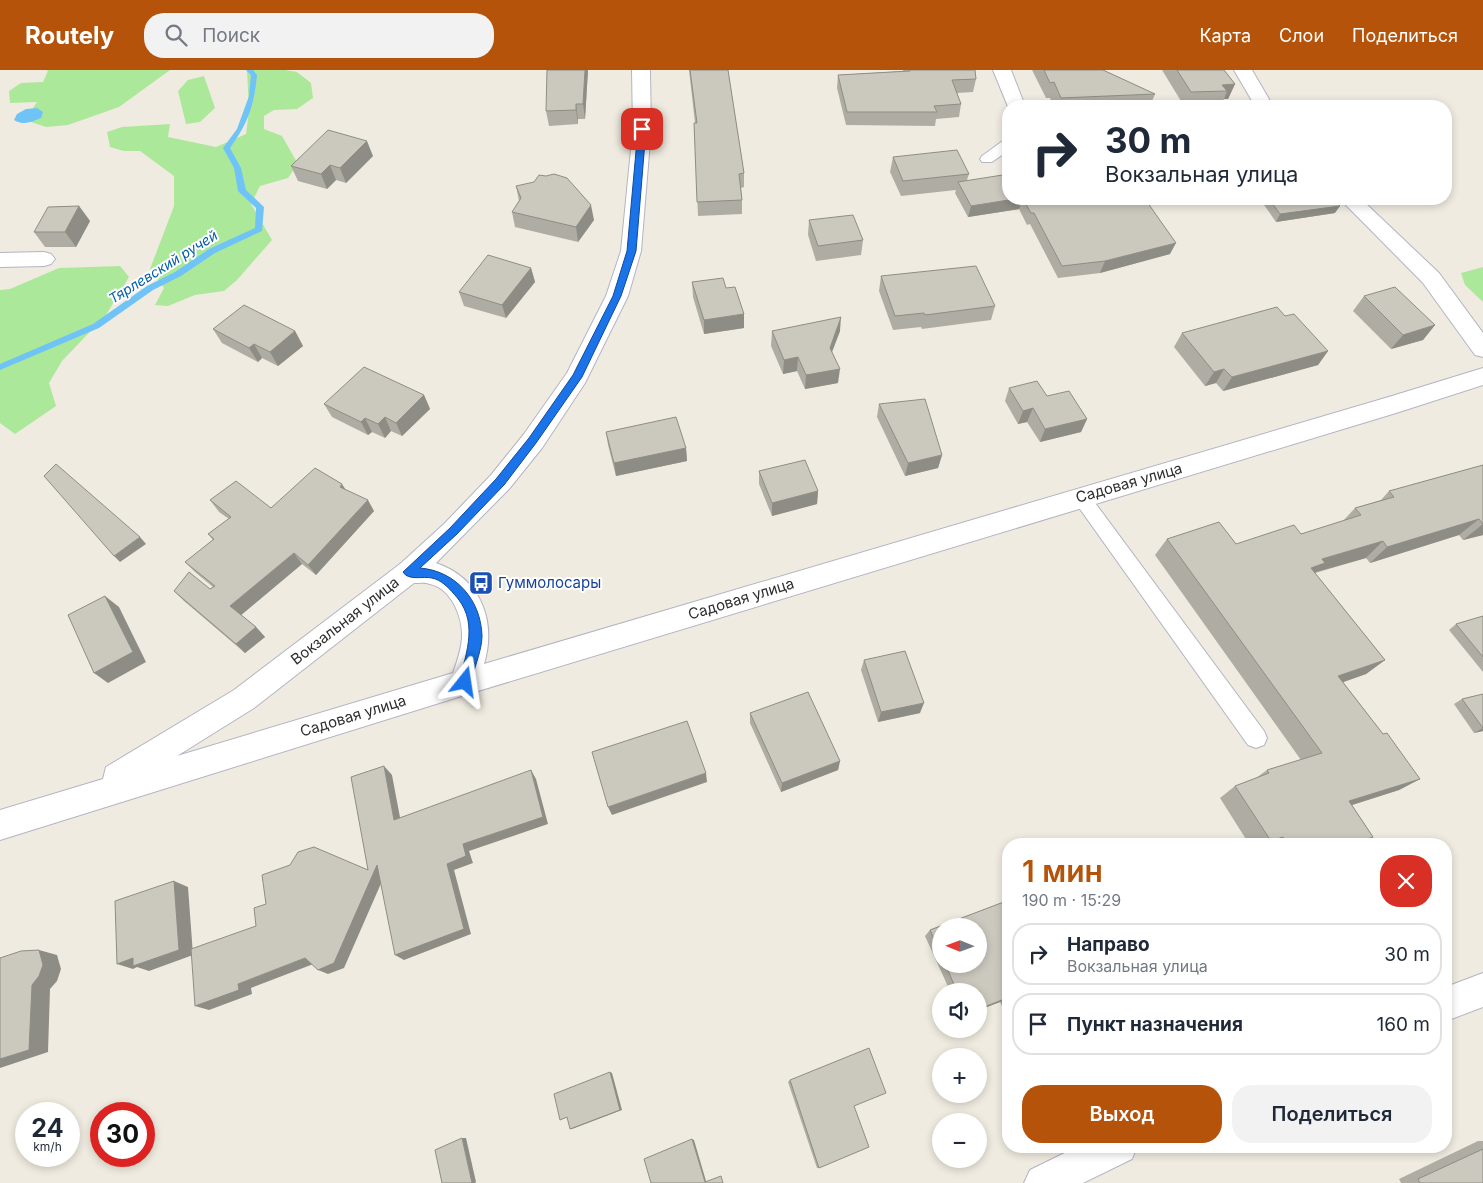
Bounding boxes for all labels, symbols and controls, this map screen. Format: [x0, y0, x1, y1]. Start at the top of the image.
search box [144, 13, 494, 58]
text: Routely [25, 21, 114, 50]
icon: search [162, 21, 190, 49]
text: Поиск [202, 24, 260, 47]
text: Карта [1199, 25, 1251, 46]
text: Слои [1279, 25, 1324, 46]
text: Поделиться [1352, 25, 1458, 46]
pin [621, 108, 663, 150]
icon: arrive [628, 115, 656, 143]
text: 30 m [1105, 119, 1191, 161]
icon: right [1022, 120, 1087, 185]
text: Вокзальная улица [1105, 161, 1298, 187]
water label: Тярлевский ручей [105, 226, 220, 307]
street label: Садовая улица [1073, 458, 1184, 507]
bus stop icon: Гуммолосары [468, 570, 494, 596]
street label: Вокзальная улица [287, 573, 403, 669]
place label: Гуммолосары [498, 573, 601, 592]
street label: Садовая улица [686, 573, 796, 624]
position arrow [438, 655, 490, 707]
street label: Садовая улица [298, 690, 408, 741]
text: 1 мин [1022, 853, 1103, 889]
button: close [1380, 855, 1432, 907]
text: 190 m · 15:29 [1022, 890, 1121, 910]
north arrow [932, 918, 988, 972]
map controls [932, 918, 987, 1168]
text: Направо [1067, 933, 1150, 956]
icon: right [1024, 940, 1052, 968]
text: 30 m [1384, 943, 1430, 966]
text: Вокзальная улица [1067, 956, 1208, 976]
button: sound [932, 983, 987, 1038]
icon: arrive [1024, 1010, 1052, 1038]
text: Пункт назначения [1067, 1013, 1243, 1036]
text: 160 m [1377, 1013, 1430, 1036]
button: + [932, 1048, 987, 1103]
button: Выход [1022, 1085, 1222, 1143]
button: Поделиться [1232, 1085, 1432, 1143]
speed limit sign: 30 [90, 1102, 155, 1167]
text: 24 [31, 1113, 64, 1143]
button: − [932, 1113, 987, 1168]
text: km/h [33, 1139, 62, 1154]

